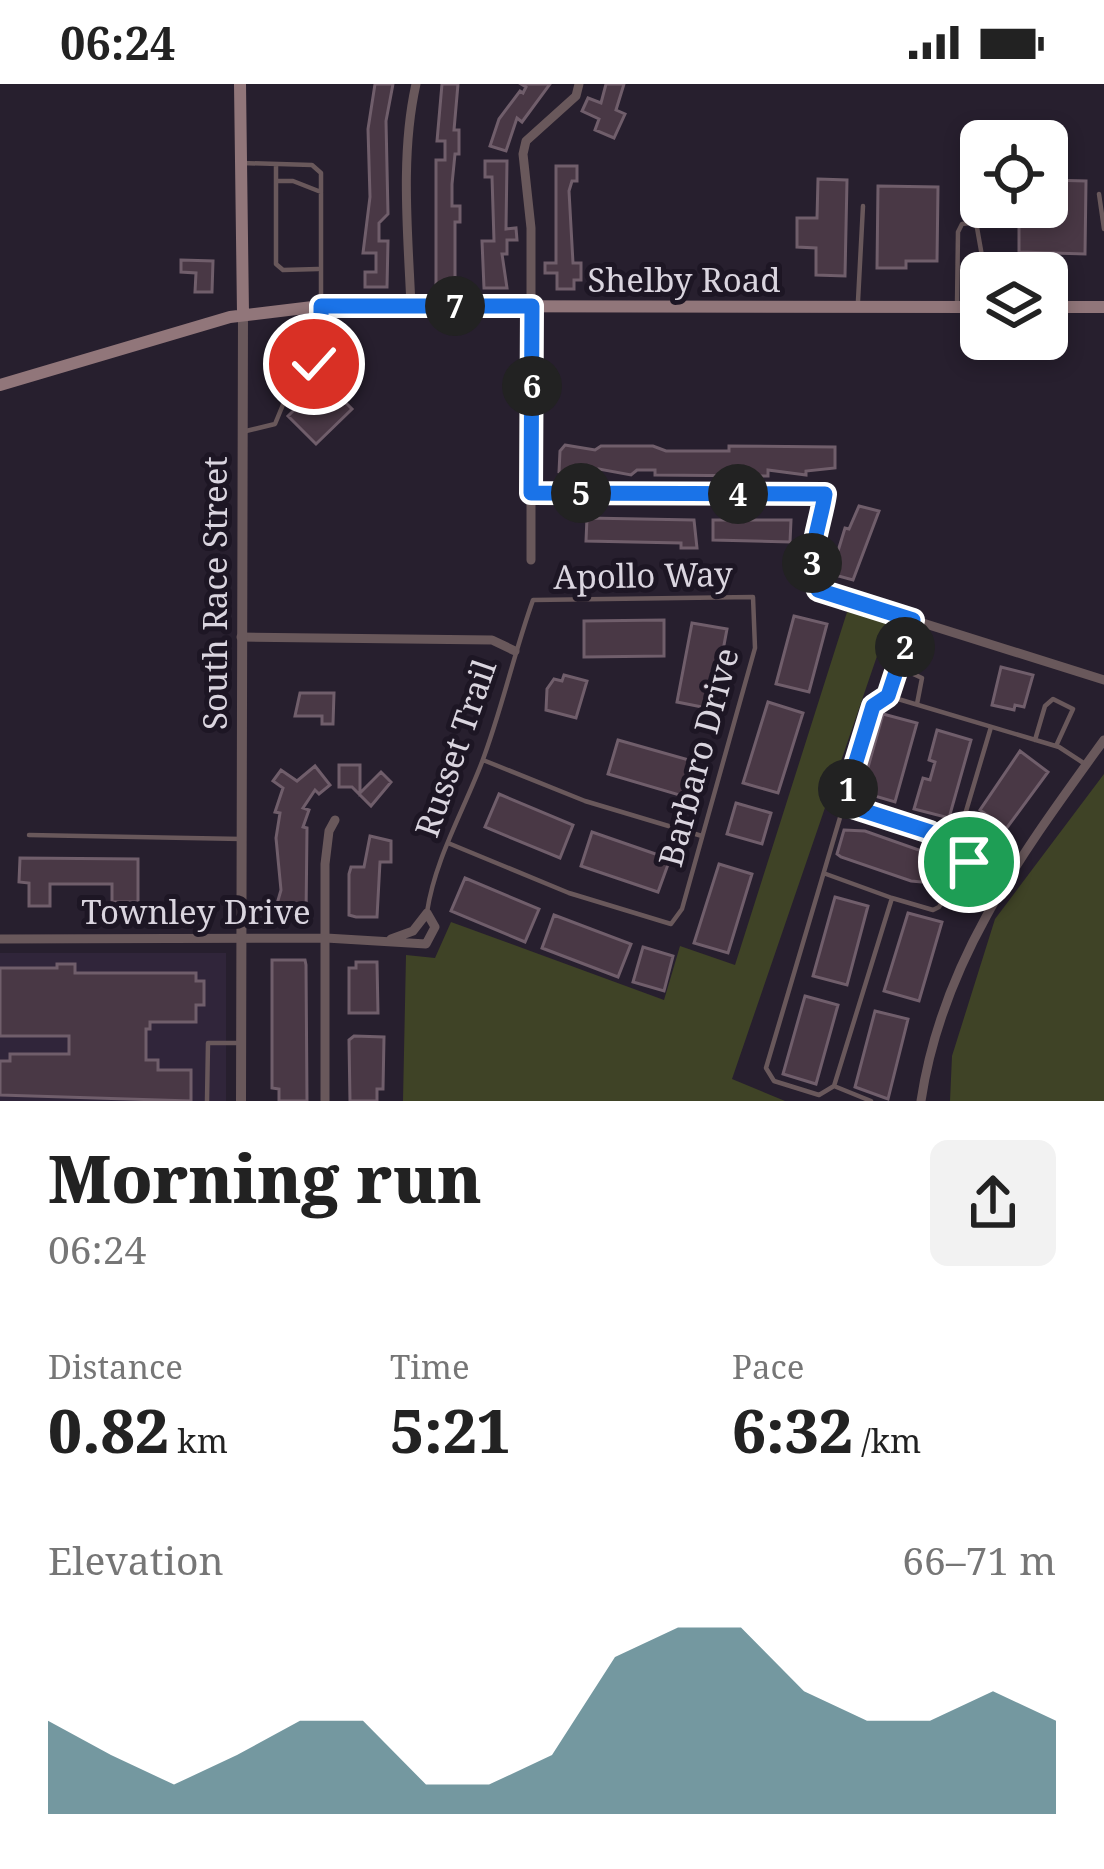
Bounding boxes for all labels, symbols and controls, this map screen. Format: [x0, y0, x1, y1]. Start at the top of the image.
text: 06:24 [60, 12, 175, 73]
map controls [960, 120, 1068, 360]
button: locate [960, 120, 1068, 228]
button: layers [960, 252, 1068, 360]
street label: Shelby Road [587, 257, 781, 302]
pin: 7 [425, 276, 485, 336]
text: 7 [446, 283, 464, 328]
pin [263, 313, 365, 415]
icon: check [281, 331, 347, 397]
pin: 6 [502, 356, 562, 416]
text: 6 [523, 363, 541, 408]
street label: South Race Street [192, 456, 237, 730]
pin: 5 [551, 463, 611, 523]
pin: 4 [708, 464, 768, 524]
text: 5 [572, 470, 590, 515]
text: 4 [729, 471, 747, 516]
pin: 3 [782, 533, 842, 593]
text: 3 [803, 540, 821, 585]
street label: Apollo Way [553, 551, 733, 599]
pin: 2 [875, 617, 935, 677]
text: 2 [896, 624, 914, 669]
street label: Barbaro Drive [647, 643, 749, 871]
street label: Russet Trail [404, 653, 506, 843]
pin: 1 [818, 759, 878, 819]
text: 1 [839, 766, 857, 811]
pin [918, 811, 1020, 913]
icon: arrive [936, 829, 1002, 895]
street label: Townley Drive [81, 889, 311, 934]
text: Morning run [48, 1132, 482, 1222]
button: share [930, 1140, 1056, 1266]
text: 06:24 [48, 1222, 146, 1275]
text: Distance [48, 1344, 183, 1389]
text: Time [390, 1344, 470, 1389]
text: Pace [732, 1344, 804, 1389]
text: 0.82 [48, 1389, 169, 1471]
text: 5:21 [390, 1389, 511, 1471]
text: 6:32 [732, 1389, 853, 1471]
text: km [169, 1418, 228, 1463]
text: /km [853, 1418, 921, 1463]
text: Elevation [48, 1533, 224, 1586]
text: 66–71 m [902, 1533, 1056, 1586]

